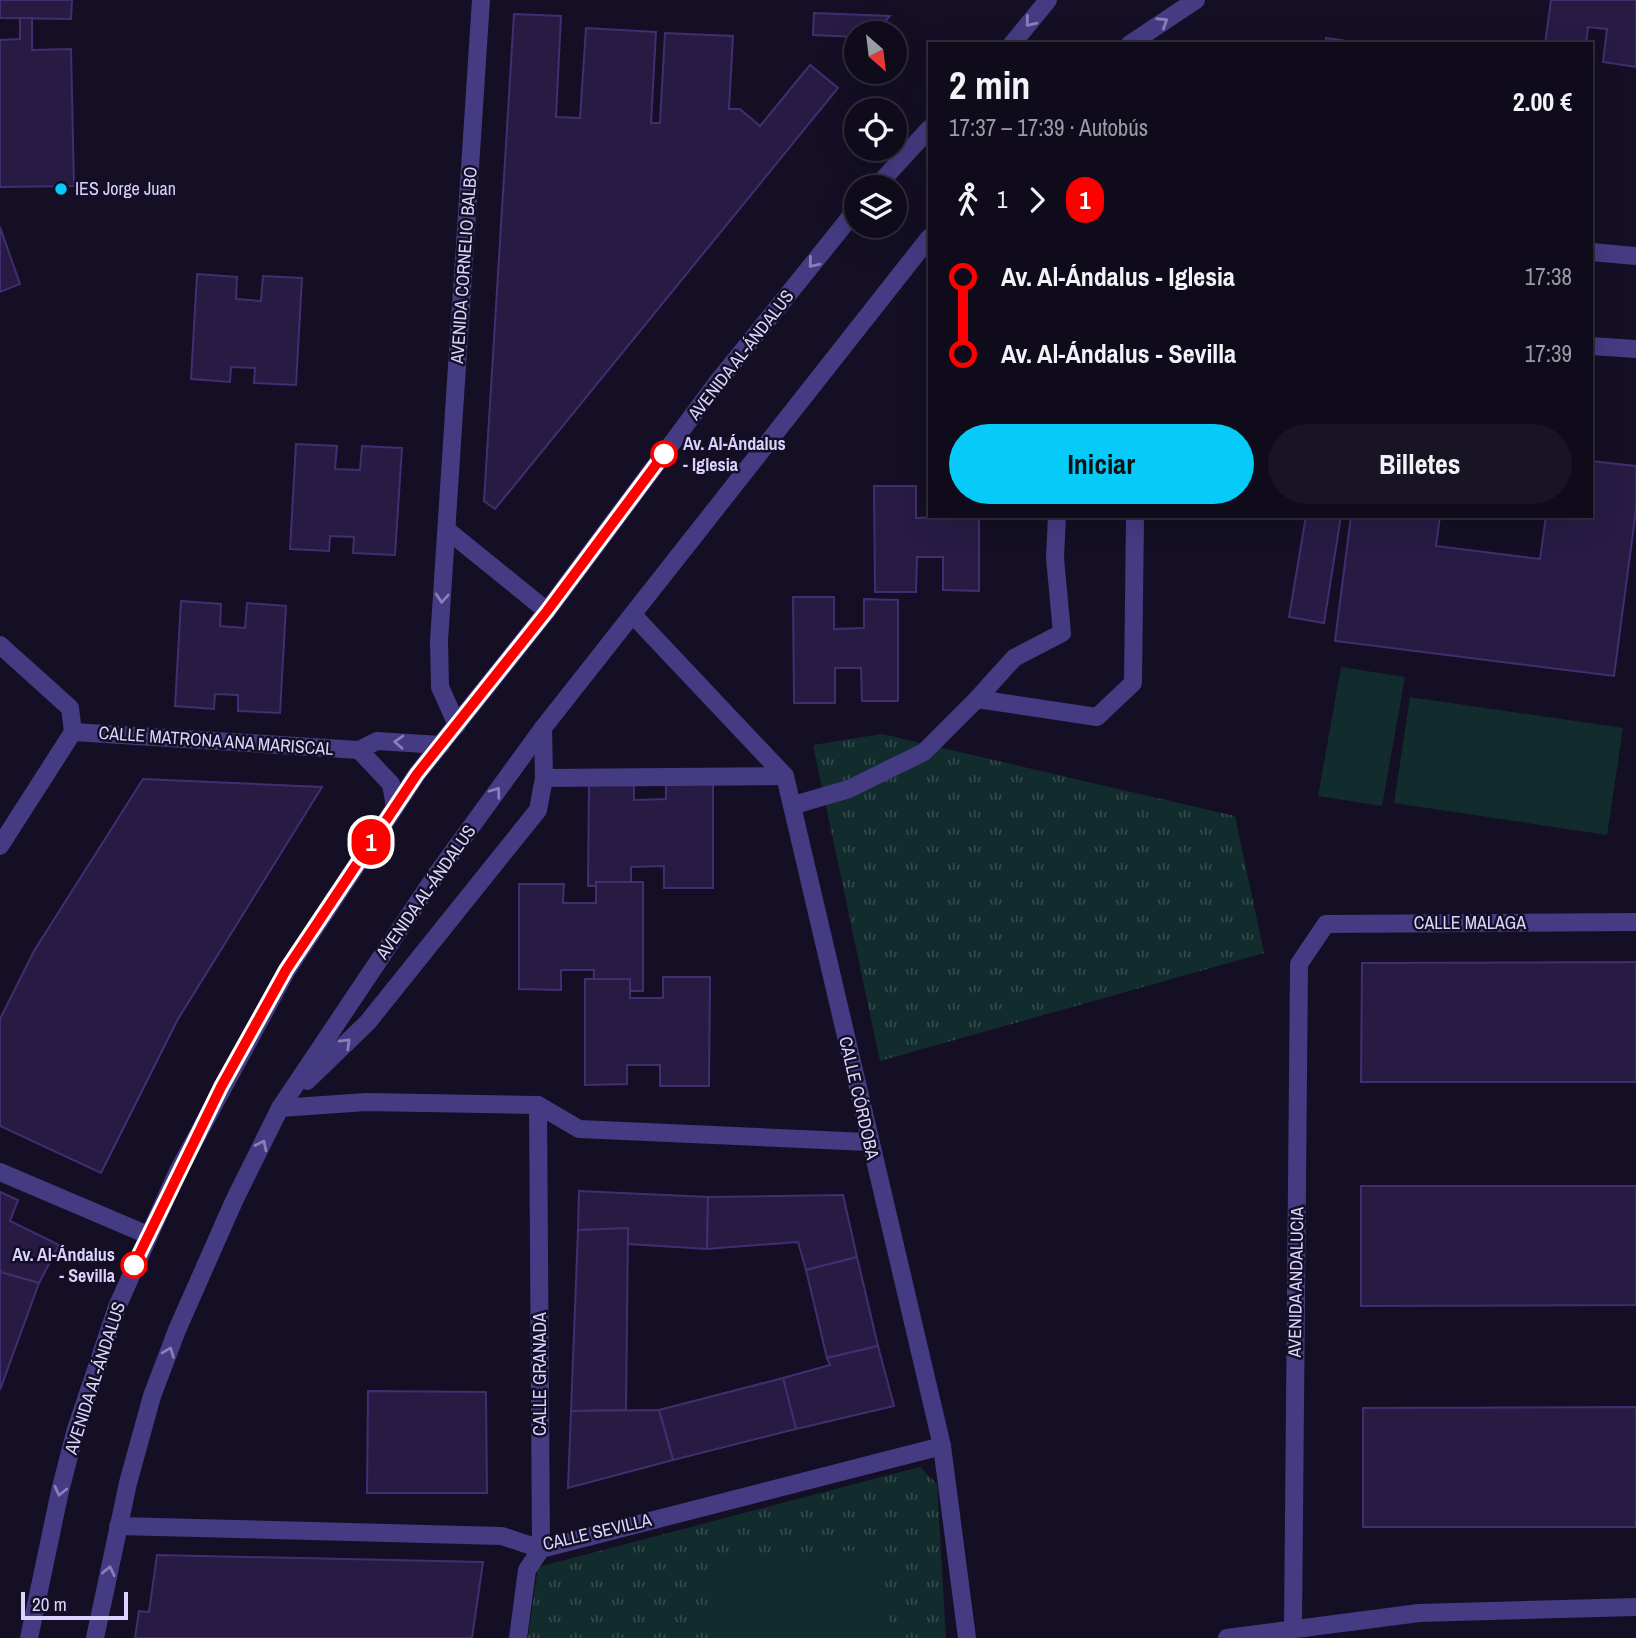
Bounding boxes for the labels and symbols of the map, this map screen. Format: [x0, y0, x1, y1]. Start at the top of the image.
one-way arrow [1026, 15, 1039, 27]
one-way arrow [1155, 17, 1168, 30]
north arrow [844, 21, 906, 84]
street label: AVENIDA CORNELIO BALBO [444, 166, 483, 365]
place label: IES Jorge Juan [75, 176, 176, 201]
marker: IES Jorge Juan [53, 181, 69, 197]
one-way arrow [809, 255, 821, 268]
street label: AVENIDA AL-ÁNDALUS [681, 284, 799, 426]
place label: Av. Al-Ándalus - Iglesia [683, 431, 786, 477]
marker: Av. Al-Ándalus - Iglesia [651, 441, 677, 467]
one-way arrow [435, 593, 450, 604]
street label: CALLE MATRONA ANA MARISCAL [98, 720, 334, 761]
one-way arrow [393, 735, 404, 750]
one-way arrow [488, 787, 500, 800]
line badge: 1 [348, 819, 394, 865]
street label: AVENIDA AL-ÁNDALUS [369, 819, 481, 965]
street label: CALLE MALAGA [1414, 910, 1526, 935]
street label: CALLE CÓRDOBA [833, 1034, 886, 1162]
one-way arrow [338, 1039, 351, 1052]
one-way arrow [253, 1140, 267, 1152]
street label: AVENIDA ANDALUCIA [1282, 1206, 1309, 1359]
place label: Av. Al-Ándalus - Sevilla [12, 1242, 116, 1288]
marker: Av. Al-Ándalus - Sevilla [121, 1252, 147, 1278]
street label: AVENIDA AL-ÁNDALUS [58, 1298, 131, 1458]
street label: CALLE GRANADA [527, 1312, 552, 1436]
one-way arrow [160, 1347, 174, 1359]
one-way arrow [54, 1485, 68, 1497]
street label: CALLE SEVILLA [540, 1507, 654, 1556]
one-way arrow [101, 1565, 116, 1577]
scale bar [21, 1589, 128, 1621]

